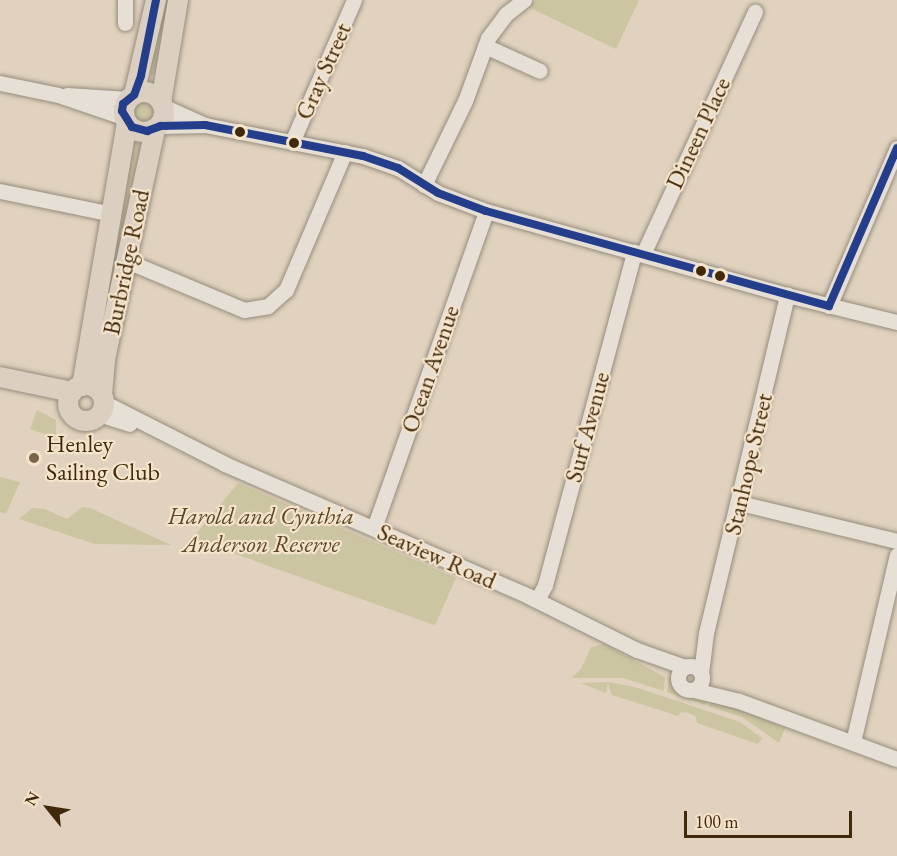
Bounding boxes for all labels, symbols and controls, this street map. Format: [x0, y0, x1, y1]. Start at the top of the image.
street label: Gray Street [289, 18, 357, 124]
street label: Dineen Place [660, 73, 736, 193]
unlabelled marker [234, 126, 246, 138]
unlabelled marker [288, 137, 300, 149]
street label: Burbridge Road [97, 187, 155, 337]
unlabelled marker [695, 265, 707, 277]
unlabelled marker [714, 270, 726, 282]
street label: Ocean Avenue [395, 301, 465, 437]
street label: Surf Avenue [558, 369, 616, 485]
street label: Stanhope Street [718, 390, 778, 538]
place label: Henley Sailing Club [46, 430, 160, 486]
marker: Henley Sailing Club [27, 451, 41, 465]
park label: Harold and Cynthia Anderson Reserve [168, 502, 354, 558]
street label: Seaview Road [373, 517, 501, 595]
north arrow [18, 778, 78, 838]
text: N [20, 788, 44, 810]
scale bar [687, 799, 855, 837]
text: 100 m [695, 810, 739, 833]

